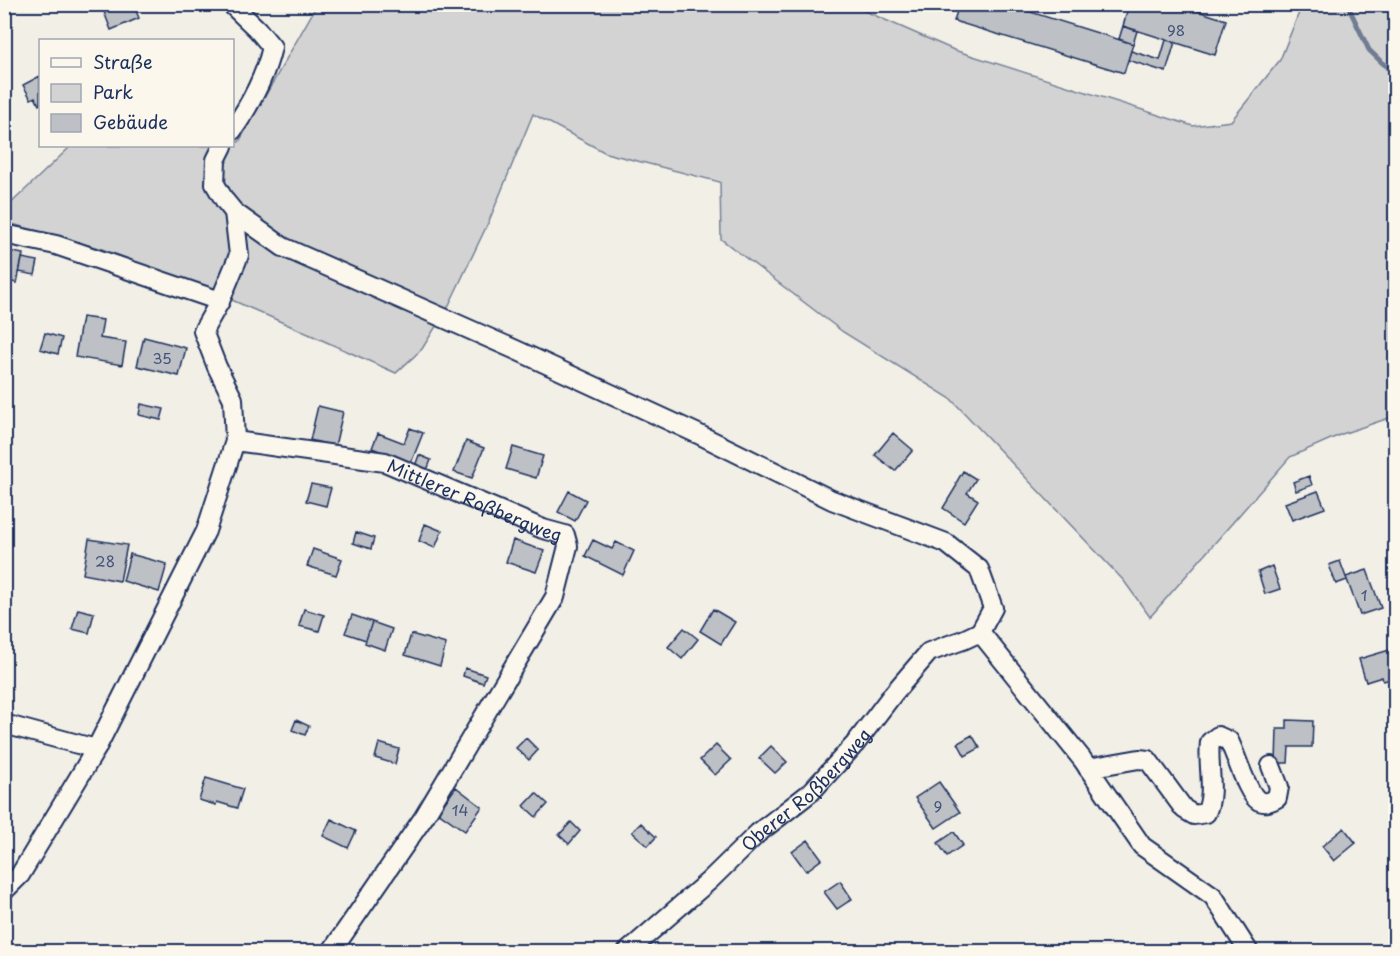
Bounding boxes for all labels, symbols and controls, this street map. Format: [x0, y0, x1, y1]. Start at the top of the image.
house number: 98 [1167, 18, 1185, 41]
legend [39, 39, 234, 147]
text: Straße [93, 48, 153, 75]
text: Park [93, 78, 133, 105]
text: Gebäude [93, 108, 168, 135]
house number: 35 [152, 346, 172, 369]
street label: Mittlerer Roßbergweg [383, 451, 565, 547]
house number: 28 [95, 549, 115, 572]
house number: 1 [1361, 583, 1367, 606]
street label: Oberer Roßbergweg [734, 722, 876, 857]
house number: 9 [934, 794, 942, 817]
house number: 14 [452, 798, 468, 821]

